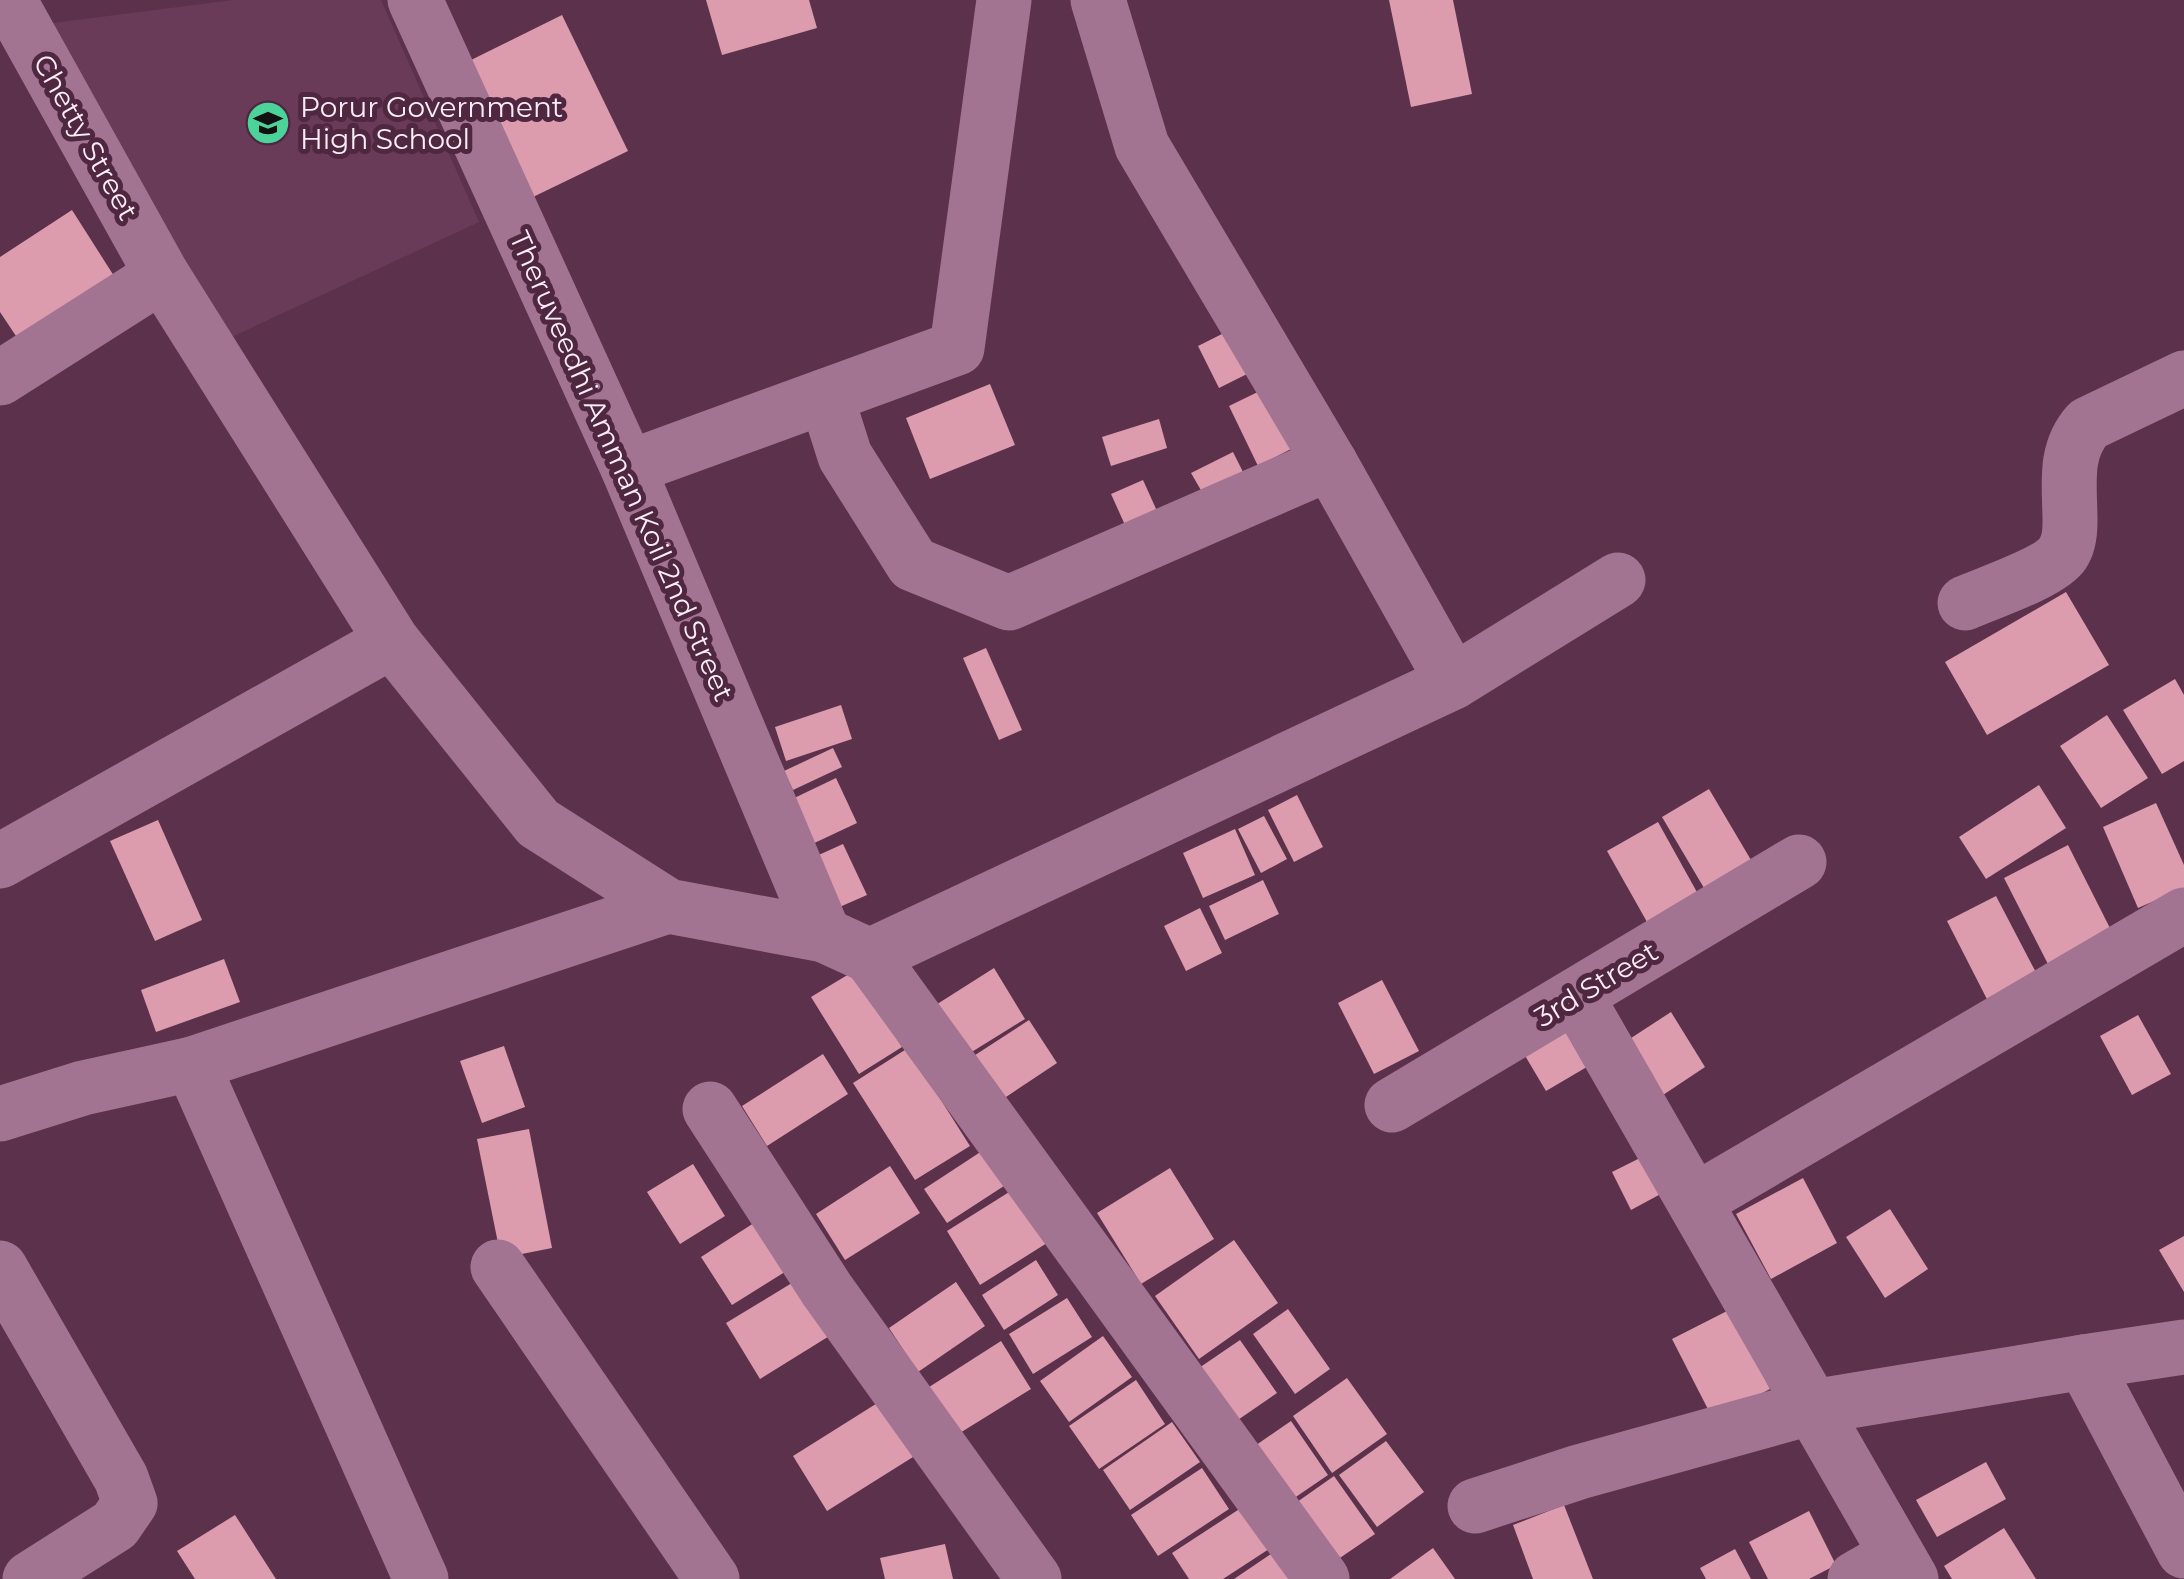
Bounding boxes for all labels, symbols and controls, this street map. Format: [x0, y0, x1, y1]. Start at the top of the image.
street label: Chetty Street [26, 48, 146, 226]
place label: Porur Government High School [300, 90, 563, 156]
school or university icon: Porur Government High School [245, 100, 291, 146]
street label: Theruveedhi Amman Koil 2nd Street [503, 226, 741, 706]
street label: 3rd Street [1528, 934, 1664, 1034]

